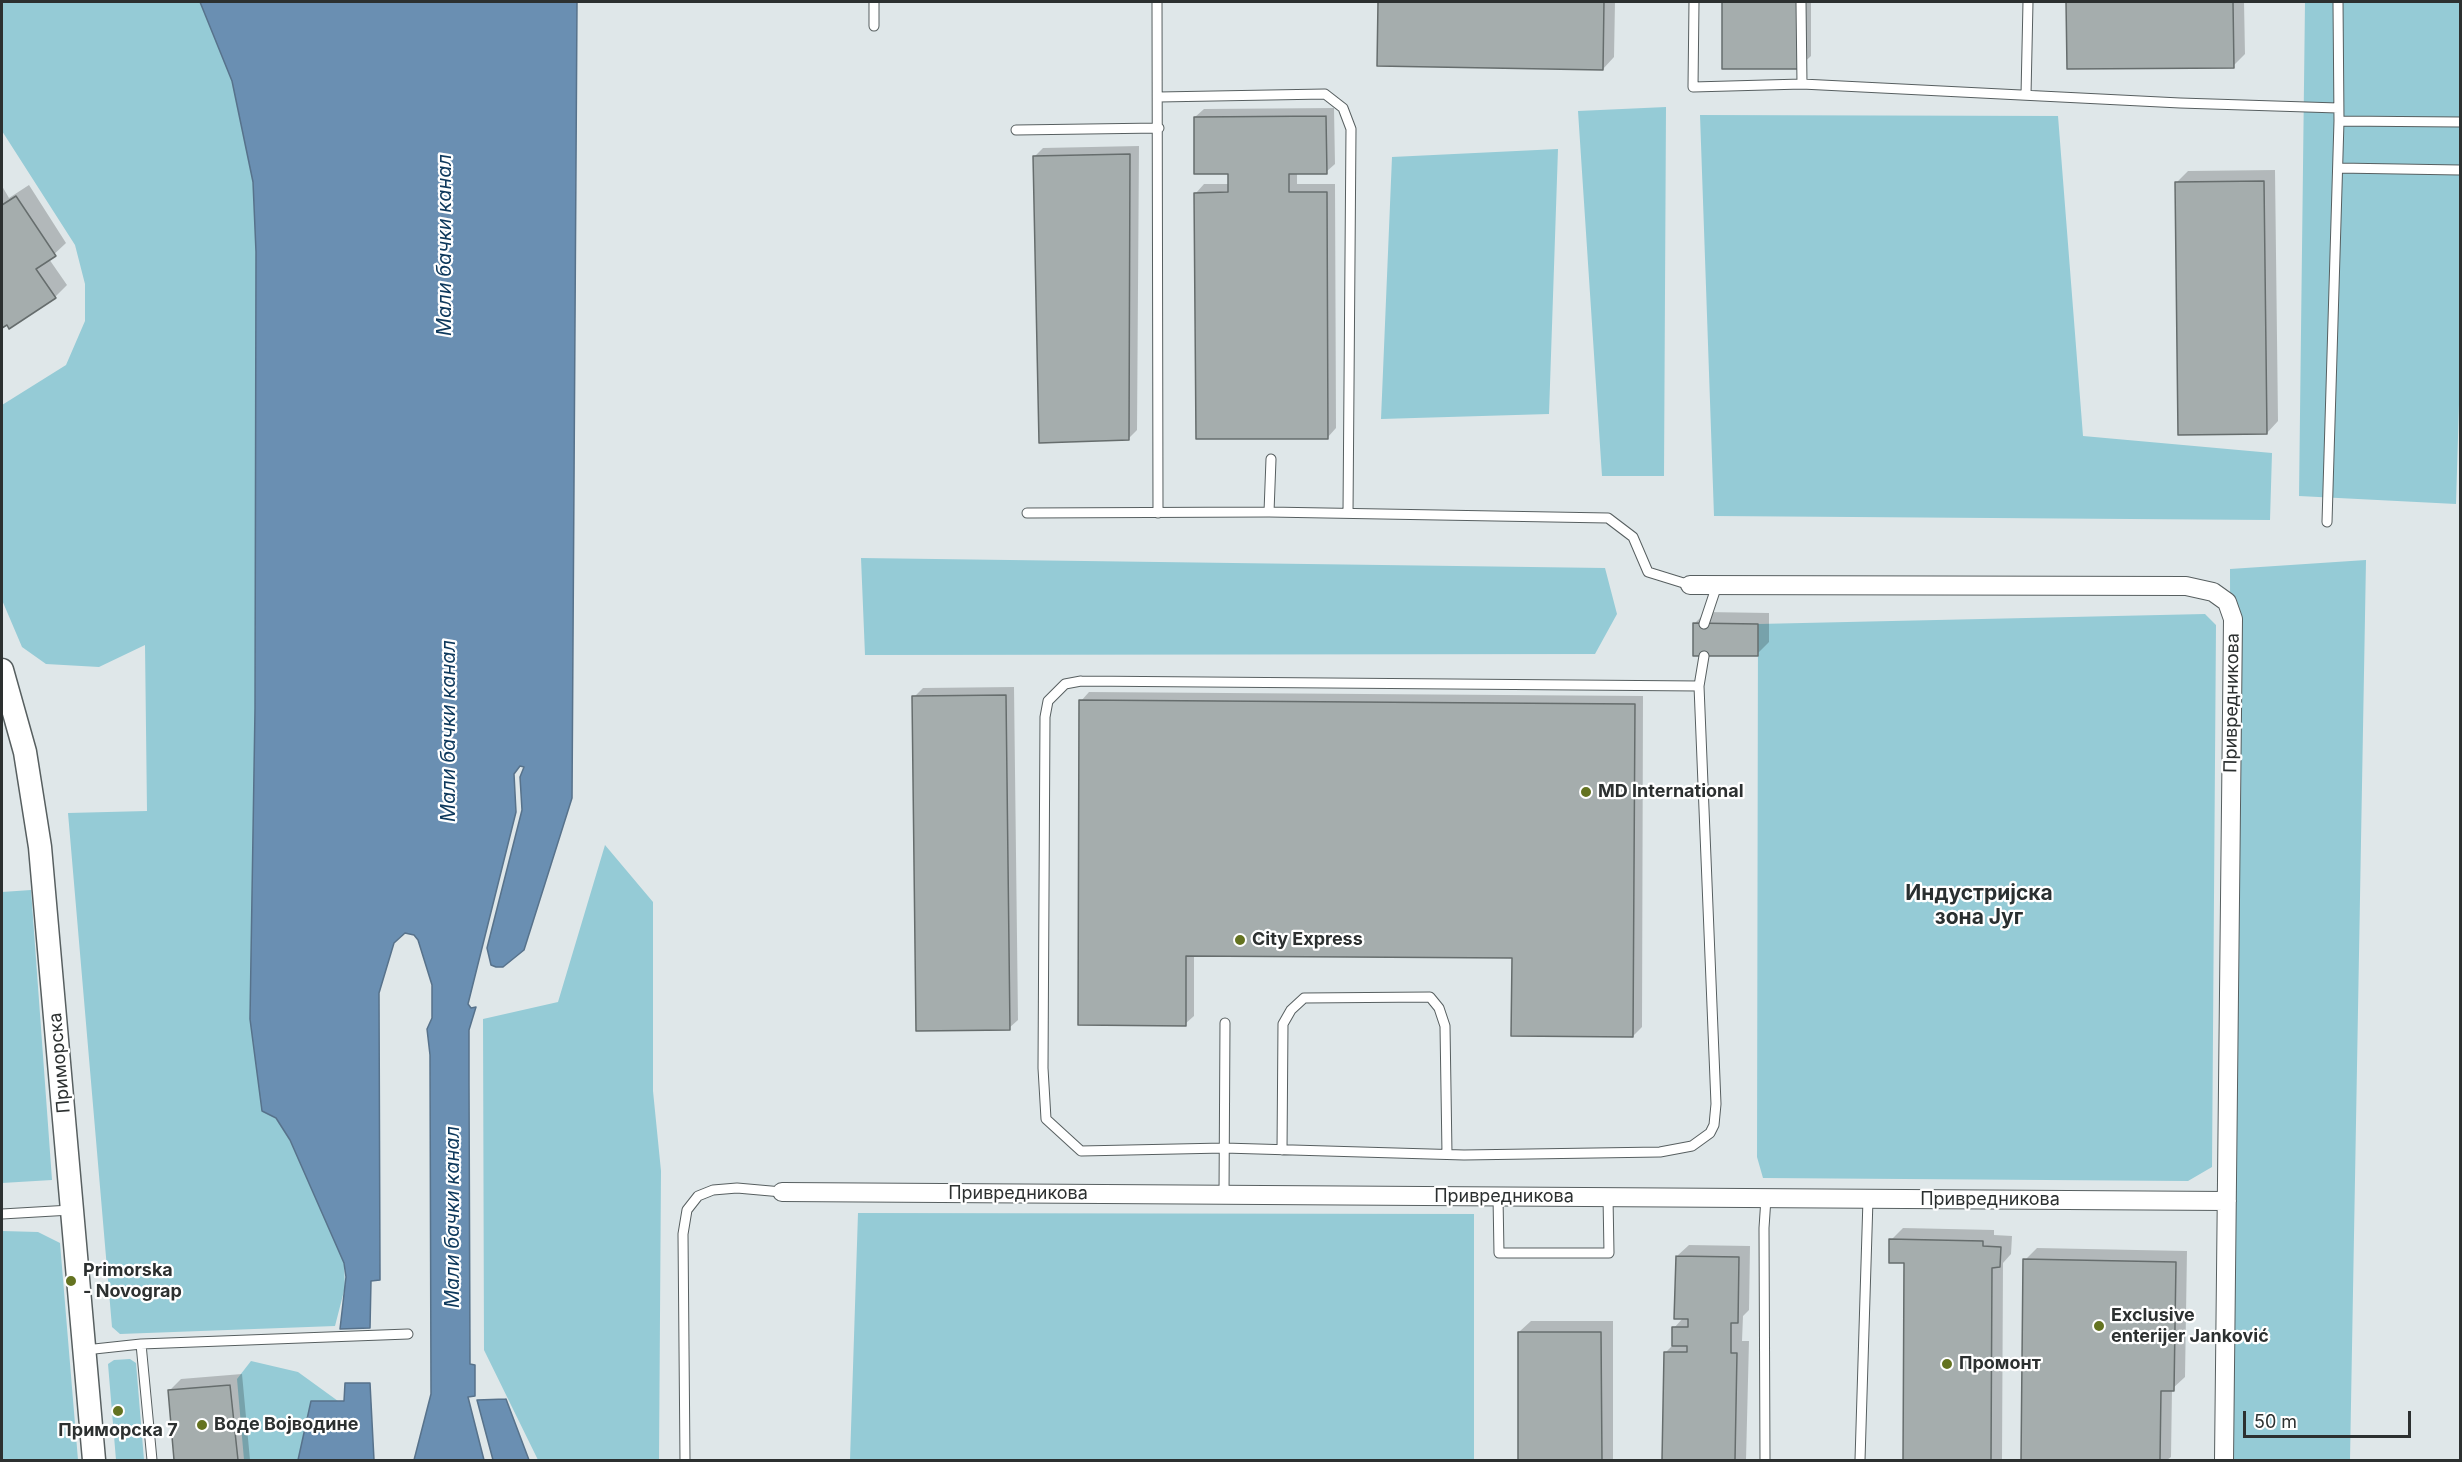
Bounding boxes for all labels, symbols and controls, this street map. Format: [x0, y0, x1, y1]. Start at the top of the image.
water label: Мали бачки канал [433, 154, 457, 336]
street label: Привредникова [2220, 633, 2244, 773]
water label: Мали бачки канал [437, 640, 461, 822]
place label: MD International [1598, 781, 1744, 803]
marker: MD International [1579, 785, 1593, 799]
district label: Индустријска зона Југ [1905, 881, 2053, 931]
place label: City Express [1252, 929, 1363, 951]
marker: City Express [1233, 933, 1247, 947]
street label: Приморска [45, 1012, 75, 1114]
water label: Мали бачки канал [441, 1126, 465, 1308]
street label: Привредникова [948, 1183, 1088, 1205]
street label: Привредникова [1434, 1186, 1574, 1208]
street label: Привредникова [1920, 1189, 2060, 1211]
place label: Primorska - Novograp [83, 1260, 182, 1302]
marker: Primorska - Novograp [64, 1274, 78, 1288]
place label: Exclusive enterijer Janković [2111, 1305, 2269, 1348]
marker: Exclusive enterijer Janković [2092, 1319, 2106, 1333]
place label: Промонт [1959, 1353, 2041, 1375]
marker: Промонт [1940, 1357, 1954, 1371]
scale bar [2246, 1399, 2414, 1437]
marker: Приморска 7 [111, 1404, 125, 1418]
text: 50 m [2254, 1411, 2297, 1432]
place label: Воде Војводине [214, 1414, 358, 1436]
marker: Воде Војводине [195, 1418, 209, 1432]
place label: Приморска 7 [58, 1420, 178, 1442]

